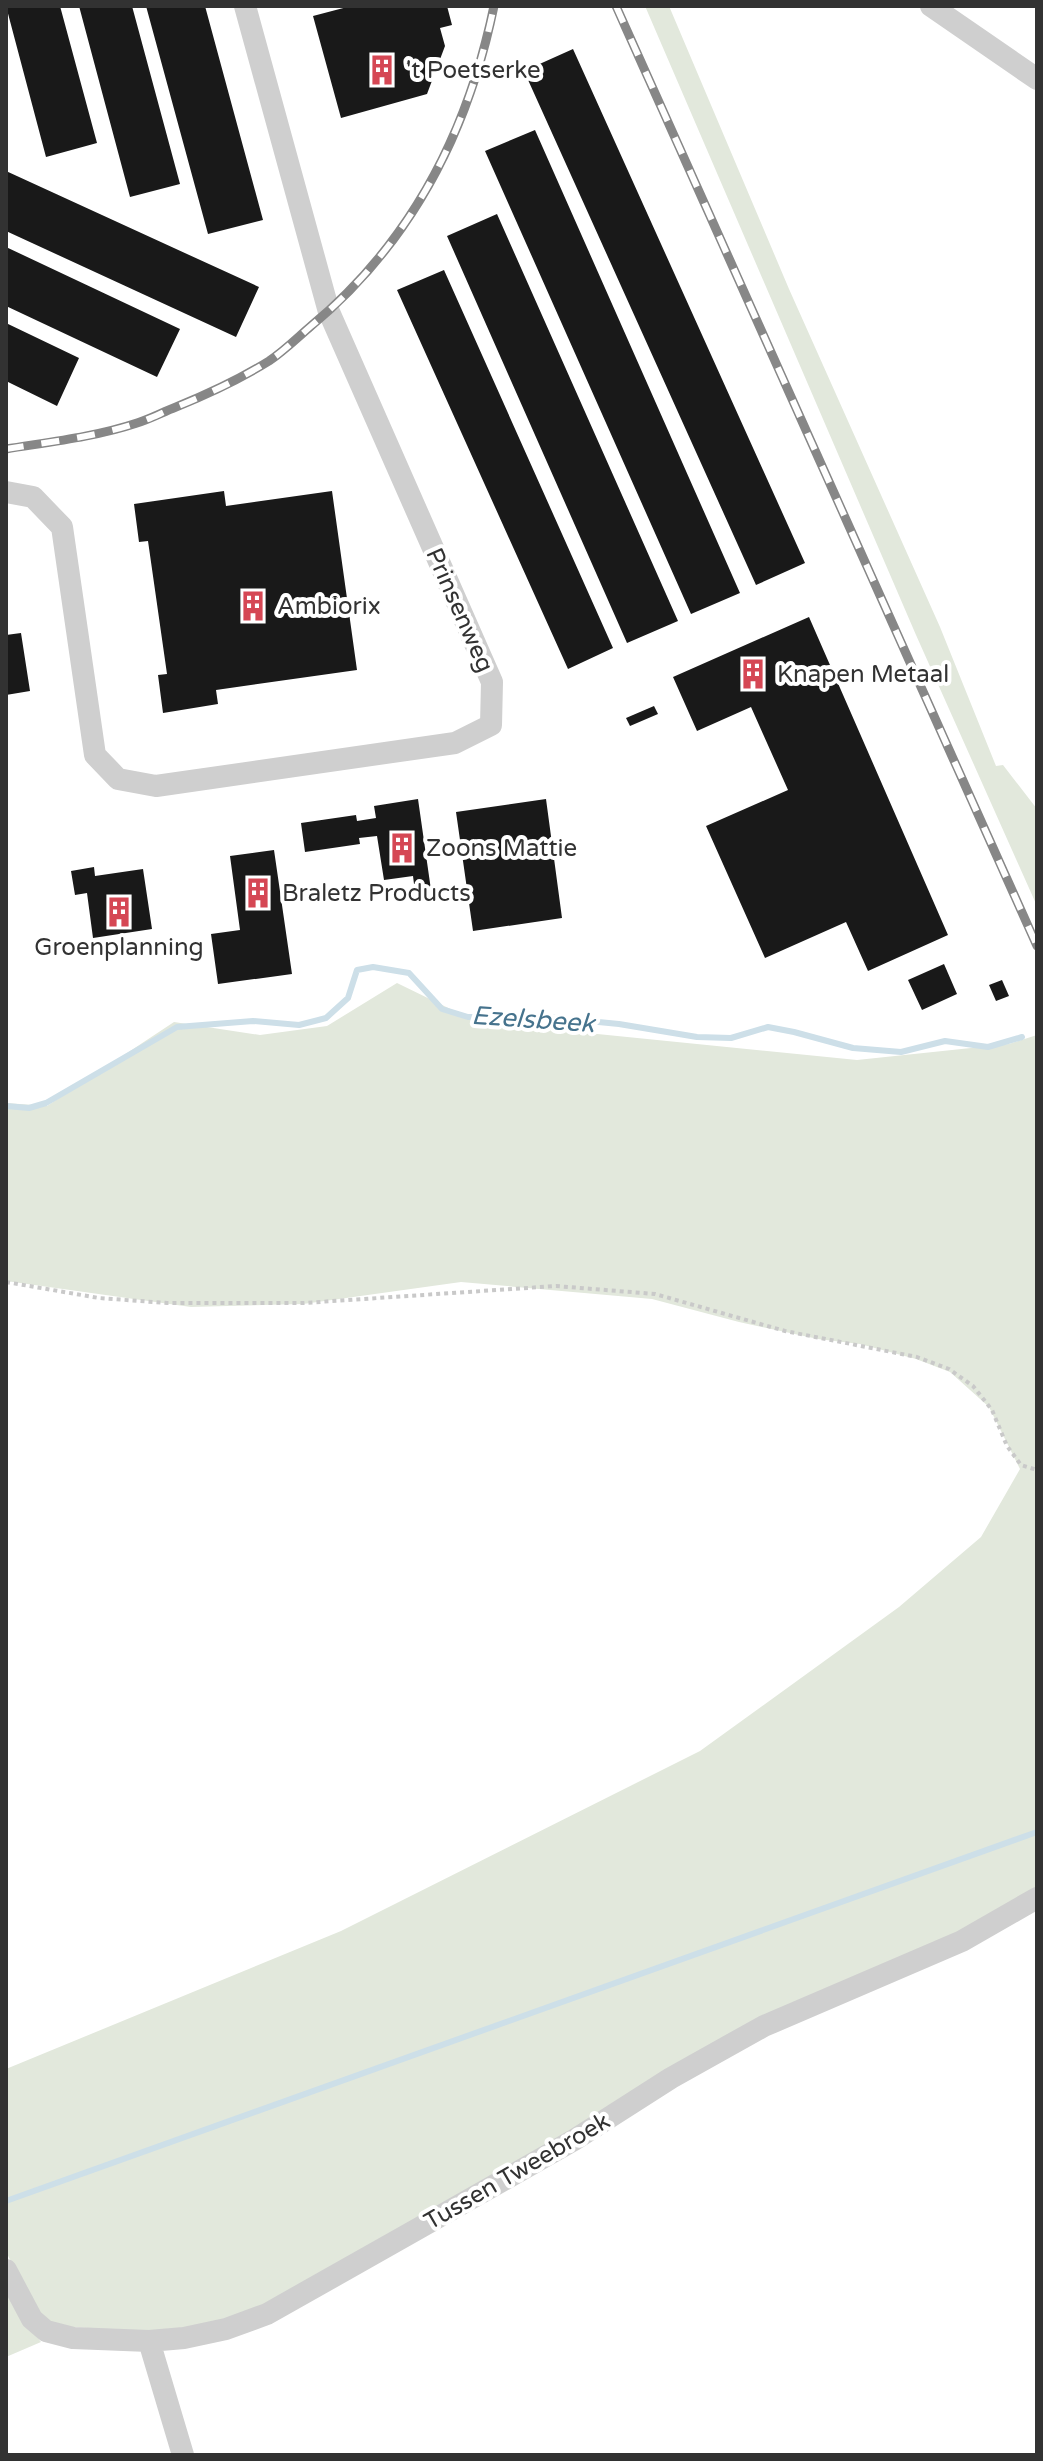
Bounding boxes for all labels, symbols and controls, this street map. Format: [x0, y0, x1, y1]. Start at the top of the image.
building icon: 't Poetserke [365, 53, 399, 87]
place label: 't Poetserke [406, 56, 541, 85]
street label: Prinsenweg [419, 544, 500, 677]
building icon: Ambiorix [236, 589, 270, 623]
place label: Ambiorix [277, 592, 381, 621]
building icon: Knapen Metaal [736, 657, 770, 691]
place label: Knapen Metaal [777, 660, 949, 689]
building icon: Zoons Mattie [385, 831, 419, 865]
place label: Zoons Mattie [426, 834, 577, 863]
building icon: Braletz Products [241, 876, 275, 910]
place label: Braletz Products [282, 879, 471, 908]
building icon: Groenplanning [102, 895, 136, 929]
place label: Groenplanning [34, 933, 204, 962]
water label: Ezelsbeek [470, 1000, 597, 1039]
street label: Tussen Tweebroek [419, 2107, 615, 2236]

